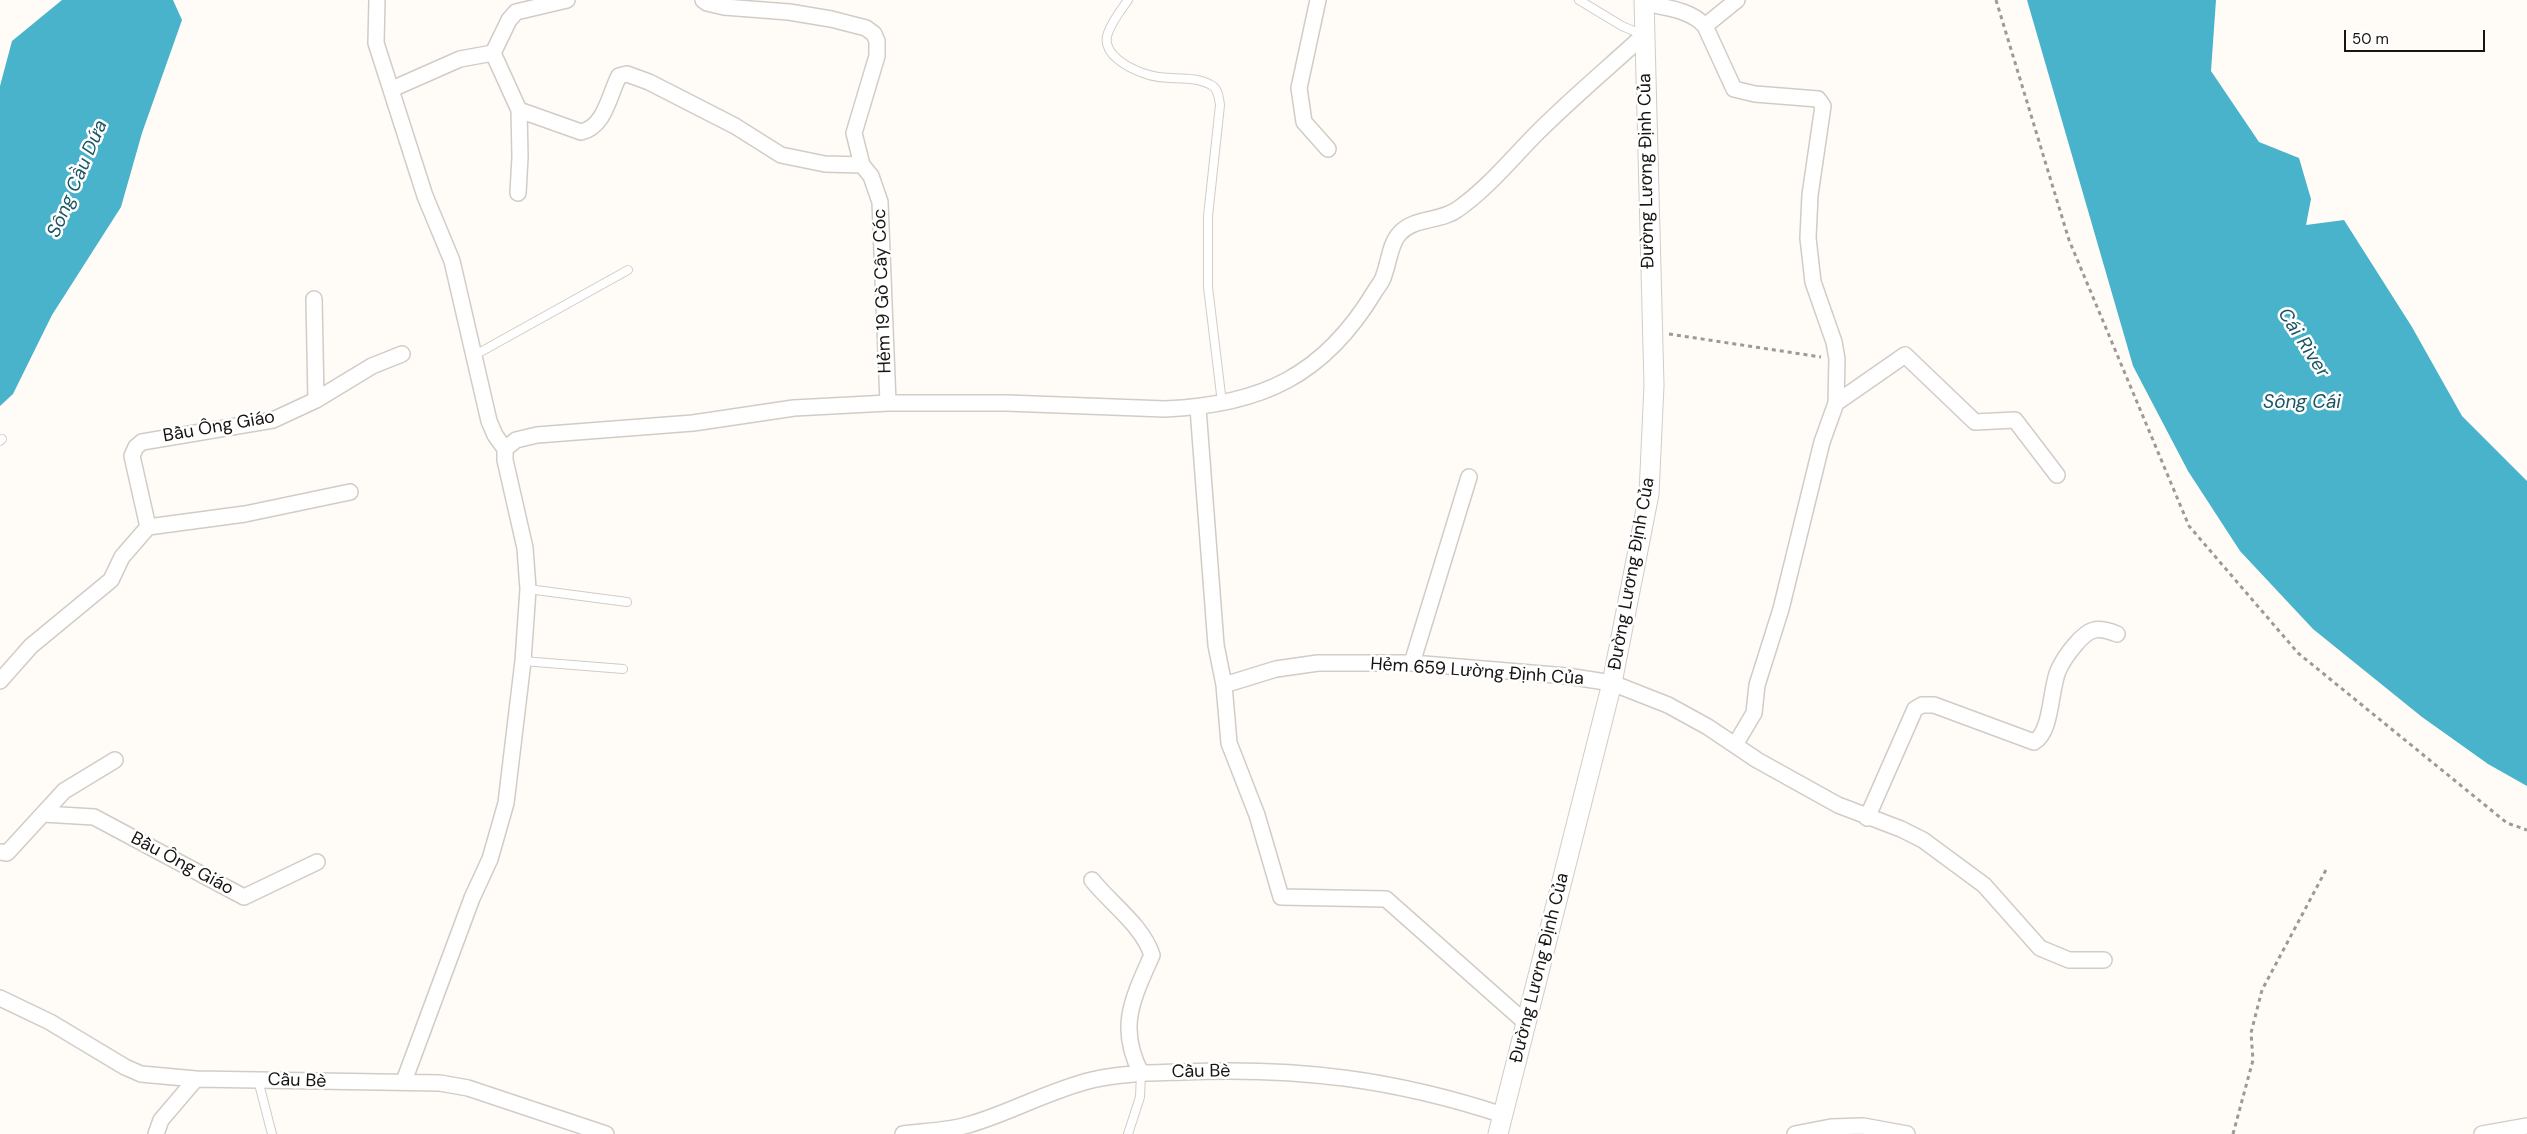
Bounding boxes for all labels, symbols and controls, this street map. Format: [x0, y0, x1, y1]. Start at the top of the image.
scale bar [2347, 20, 2488, 52]
text: 50 m [2352, 29, 2389, 49]
street label: Đường Lương Định Của [1634, 73, 1660, 269]
water label: Sông Cầu Dứa [43, 117, 113, 241]
street label: Hẻm 19 Gò Cây Cóc [869, 208, 897, 374]
water label: Cái River [2272, 304, 2334, 382]
water label: Sông Cái [2263, 392, 2341, 414]
street label: Bầu Ông Giáo [161, 407, 277, 447]
street label: Đường Lương Định Của [1604, 476, 1660, 672]
street label: Hẻm 659 Lường Định Của [1369, 654, 1585, 690]
street label: Bầu Ông Giáo [127, 828, 237, 900]
street label: Đường Lương Định Của [1506, 871, 1574, 1065]
street label: Cầu Bè [1171, 1061, 1231, 1083]
street label: Cầu Bè [267, 1069, 327, 1093]

